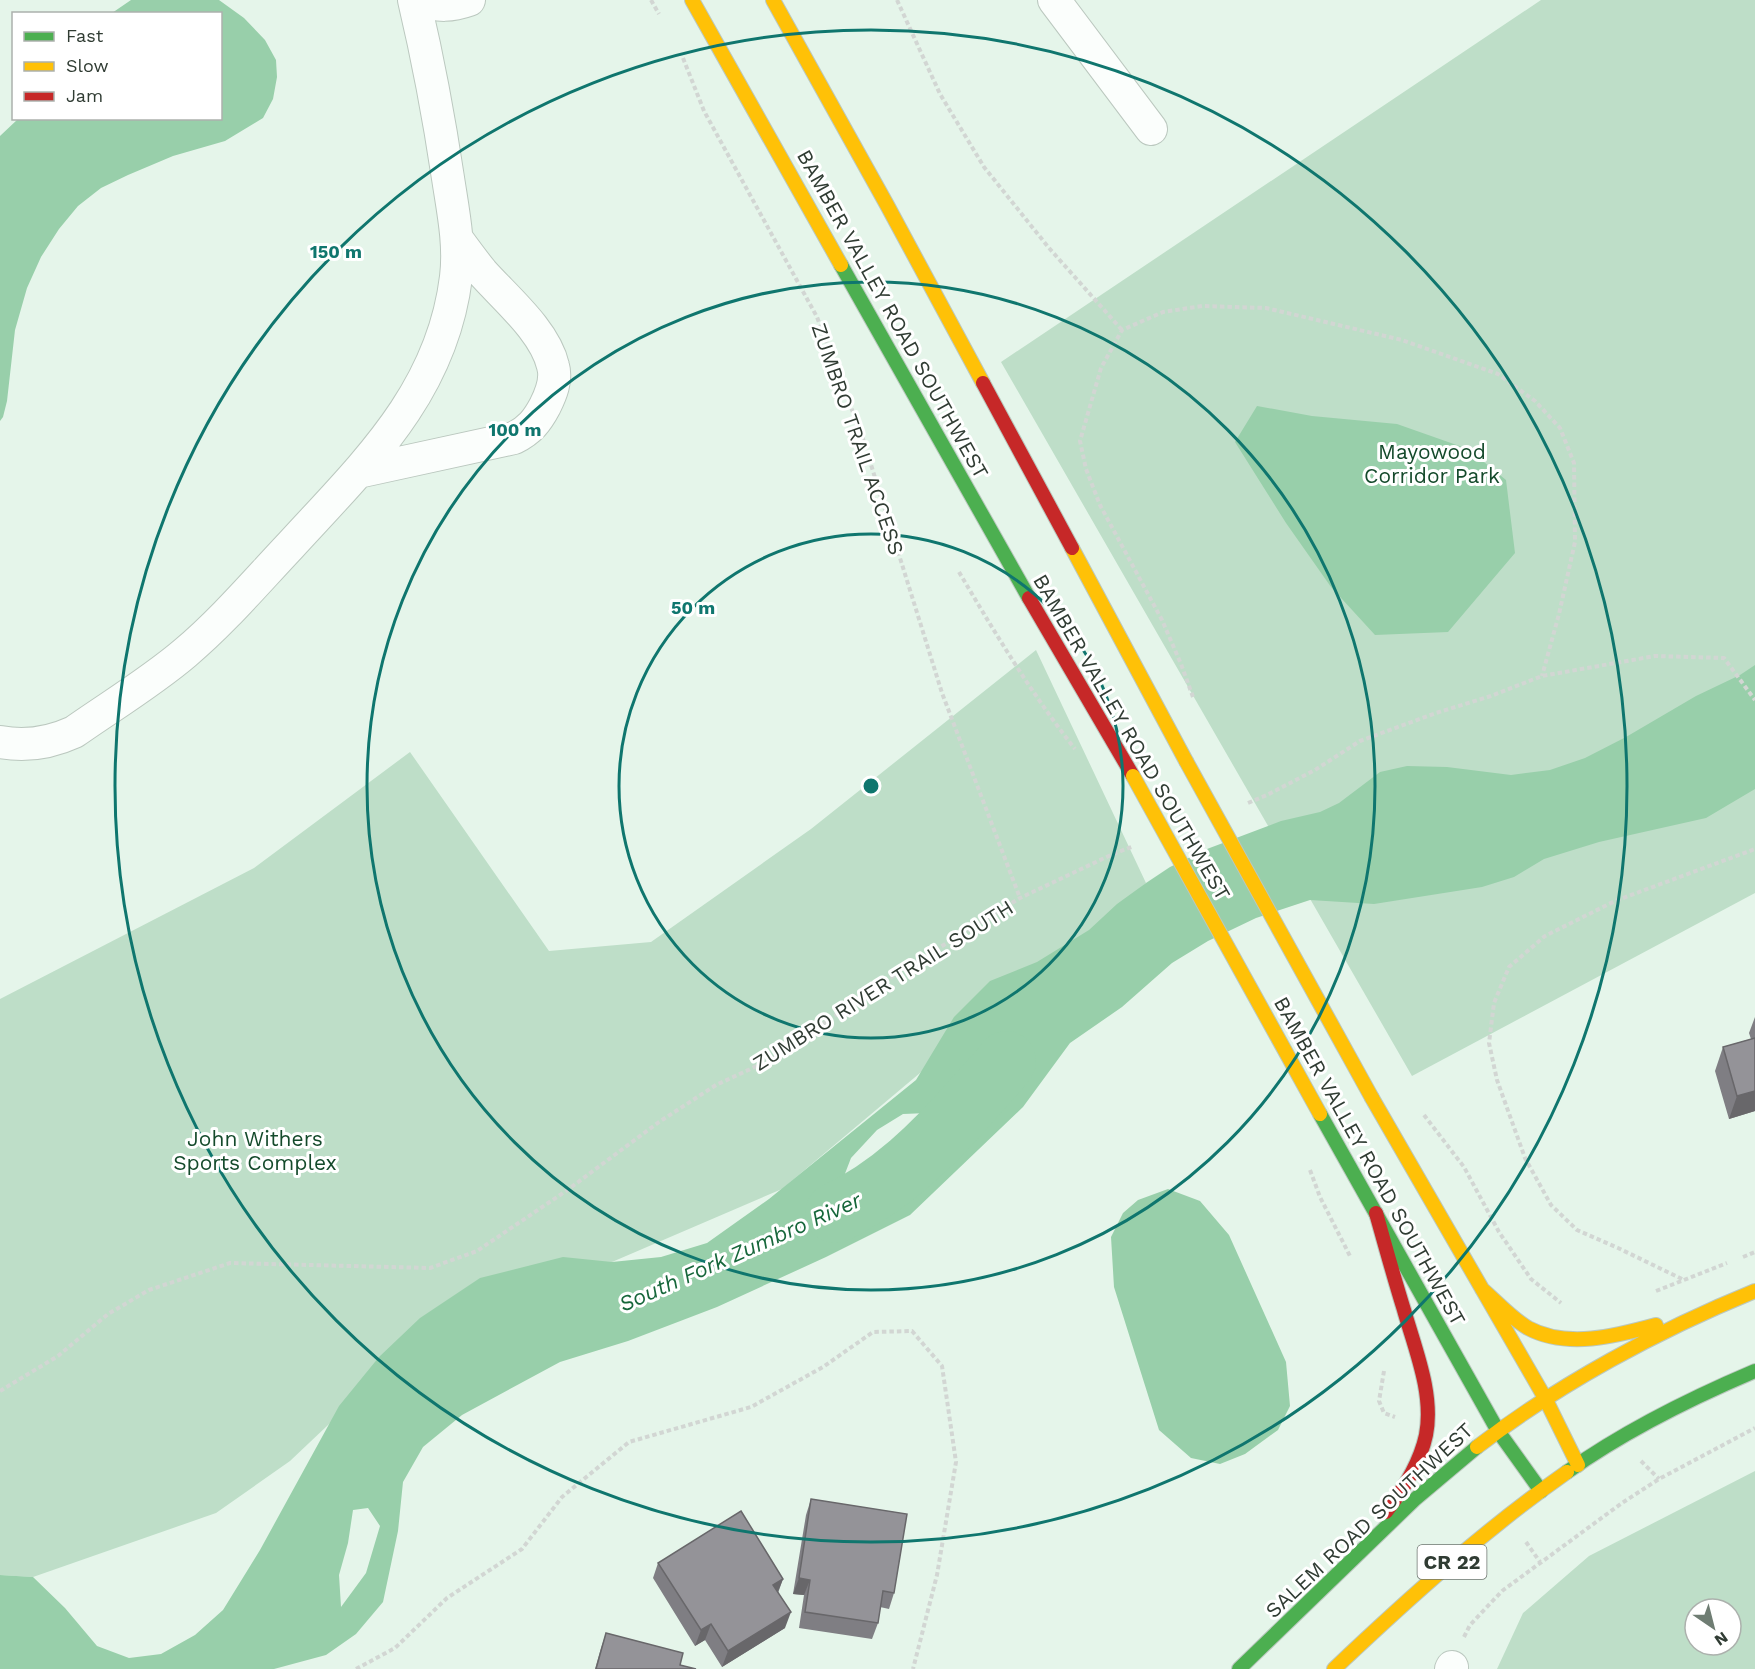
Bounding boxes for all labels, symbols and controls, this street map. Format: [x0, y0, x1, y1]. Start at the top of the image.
legend [12, 12, 222, 120]
text: Fast [66, 25, 104, 46]
text: Slow [66, 55, 109, 76]
text: Jam [66, 85, 103, 106]
street label: BAMBER VALLEY ROAD SOUTHWEST [792, 145, 994, 483]
text: 150 m [310, 241, 362, 262]
street label: ZUMBRO TRAIL ACCESS [807, 320, 909, 558]
text: 100 m [488, 419, 542, 440]
park label: Mayowood Corridor Park [1364, 439, 1500, 488]
street label: BAMBER VALLEY ROAD SOUTHWEST [1028, 570, 1236, 905]
text: 50 m [671, 597, 715, 618]
centre of rings [861, 776, 881, 796]
street label: ZUMBRO RIVER TRAIL SOUTH [748, 894, 1018, 1076]
street label: BAMBER VALLEY ROAD SOUTHWEST [1269, 992, 1471, 1330]
park label: John Withers Sports Complex [173, 1126, 337, 1175]
water label: South Fork Zumbro River [615, 1187, 866, 1317]
street label: SALEM ROAD SOUTHWEST [1260, 1417, 1478, 1623]
road number: CR 22 [1418, 1545, 1486, 1579]
north arrow [1683, 1597, 1743, 1657]
text: N [1711, 1628, 1732, 1650]

